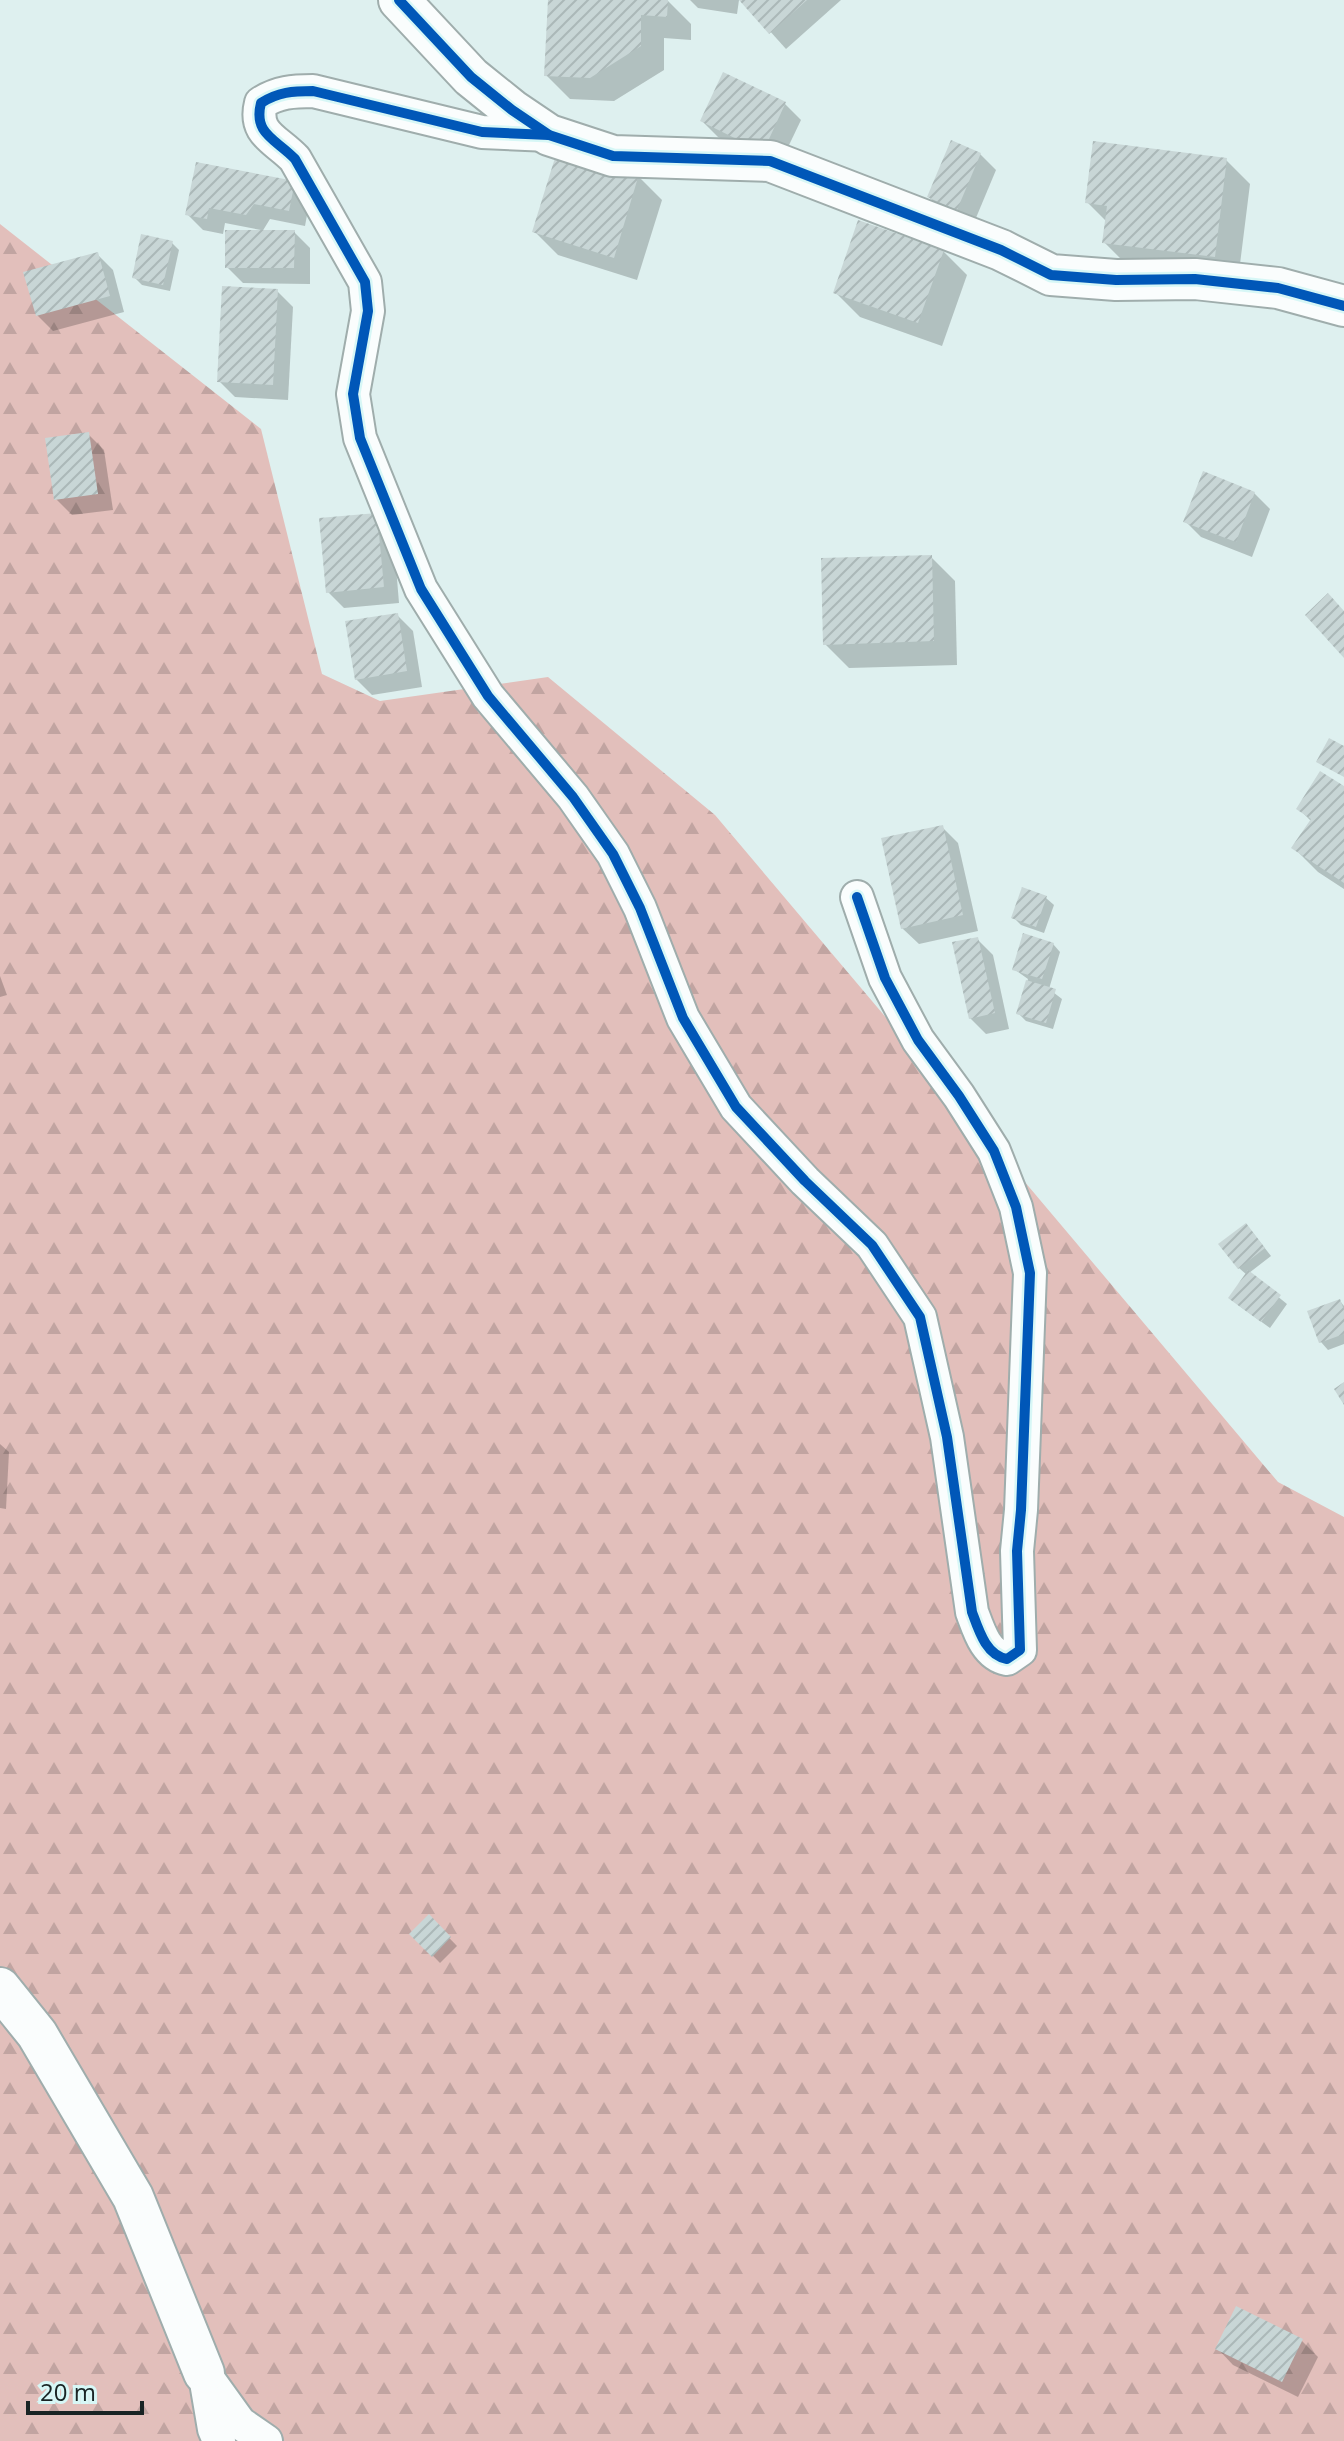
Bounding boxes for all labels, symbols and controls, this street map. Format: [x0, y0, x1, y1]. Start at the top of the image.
scale bar [28, 2365, 142, 2415]
text: 20 m [40, 2375, 96, 2408]

